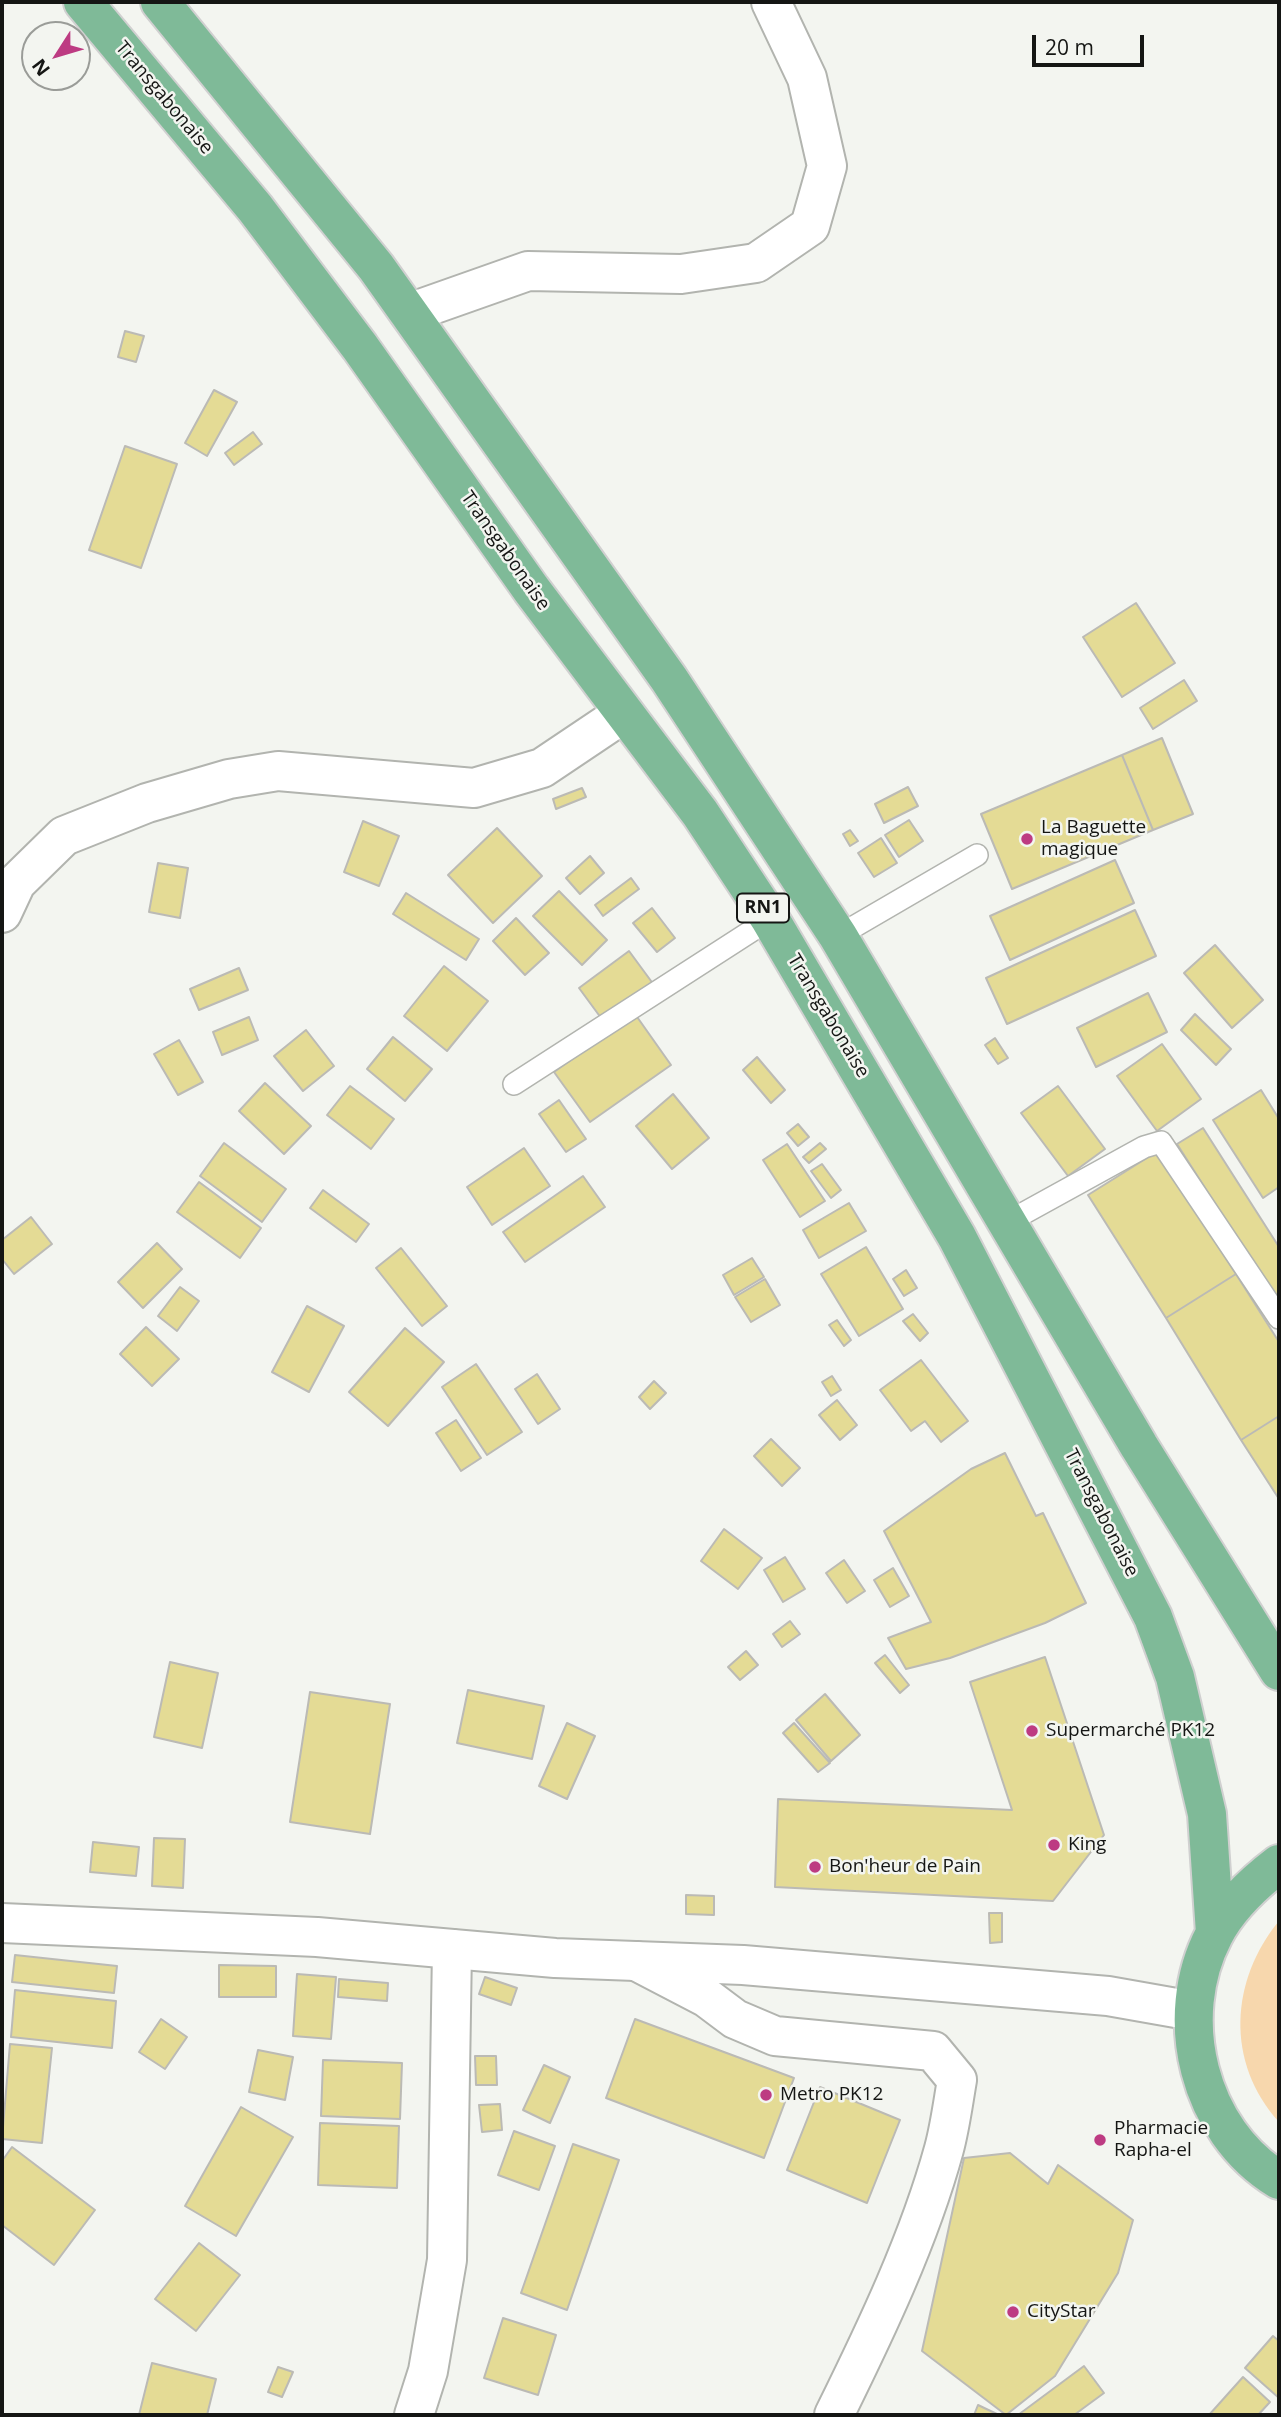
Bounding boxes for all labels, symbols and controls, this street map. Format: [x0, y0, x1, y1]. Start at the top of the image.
north arrow [21, 21, 91, 91]
scale bar [1036, 21, 1148, 65]
text: 20 m [1045, 33, 1094, 61]
street label: Transgabonaise [110, 37, 218, 159]
text: N [26, 53, 56, 81]
street label: Transgabonaise [455, 487, 555, 615]
place label: La Baguette magique [1041, 817, 1146, 861]
marker: La Baguette magique [1019, 831, 1035, 847]
road number: RN1 [737, 894, 789, 923]
street label: Transgabonaise [782, 950, 874, 1082]
street label: Transgabonaise [1059, 1445, 1143, 1581]
place label: Supermarché PK12 [1046, 1720, 1215, 1742]
marker: Supermarché PK12 [1024, 1723, 1040, 1739]
place label: King [1068, 1834, 1106, 1856]
marker: King [1046, 1837, 1062, 1853]
place label: Bon'heur de Pain [829, 1856, 981, 1878]
marker: Bon'heur de Pain [807, 1859, 823, 1875]
place label: Metro PK12 [780, 2084, 883, 2106]
marker: Metro PK12 [758, 2087, 774, 2103]
place label: Pharmacie Rapha-el [1114, 2118, 1208, 2162]
marker: Pharmacie Rapha-el [1092, 2132, 1108, 2148]
place label: CityStar [1027, 2301, 1096, 2323]
marker: CityStar [1005, 2304, 1021, 2320]

